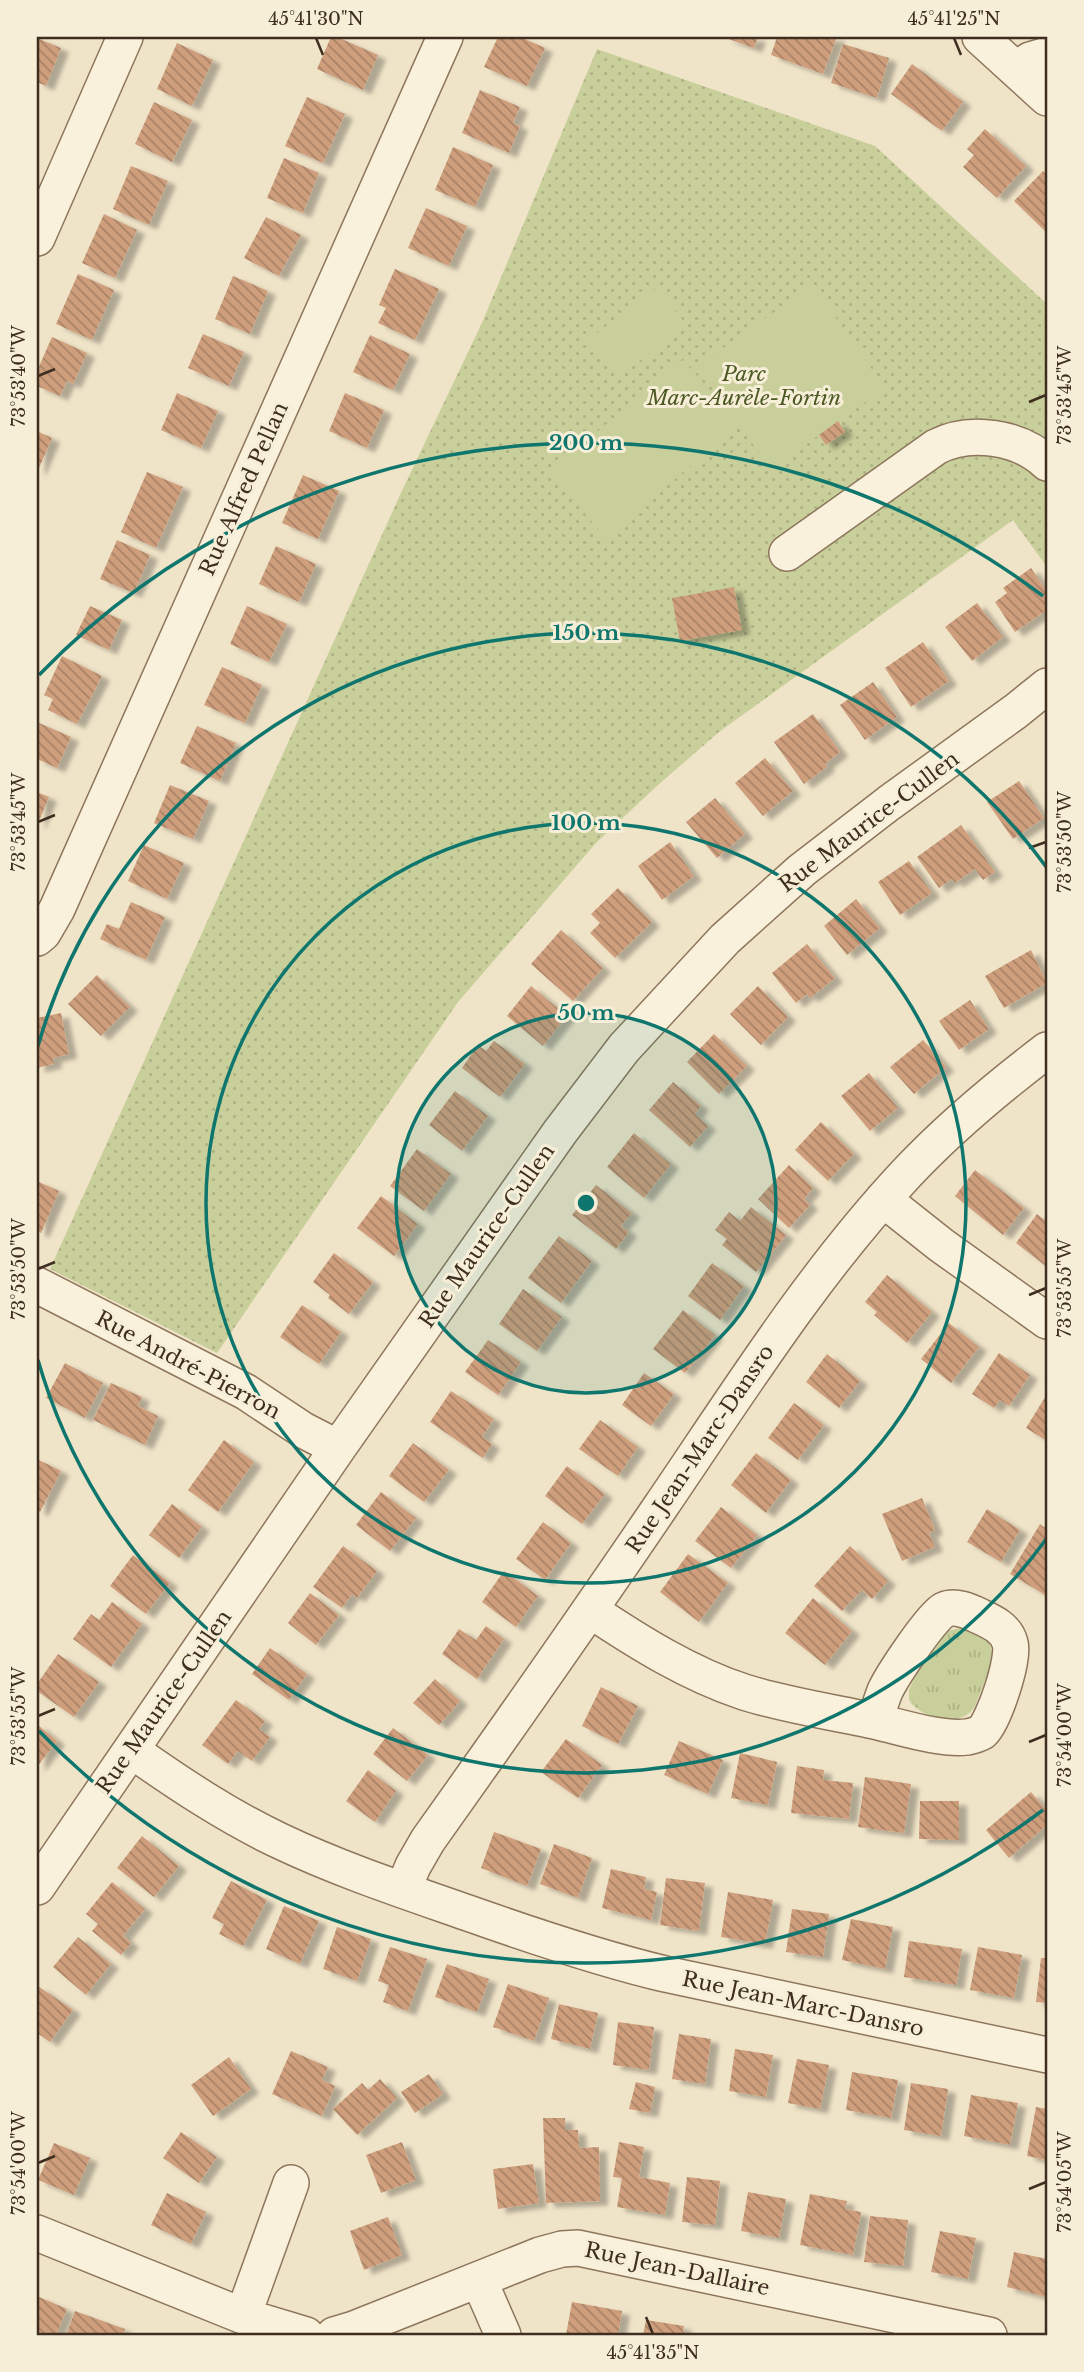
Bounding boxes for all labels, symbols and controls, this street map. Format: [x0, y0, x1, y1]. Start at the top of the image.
text: 45°41'30"N [268, 8, 364, 30]
text: 45°41'25"N [908, 8, 1000, 30]
text: 73°53'40"W [8, 324, 30, 427]
text: 73°53'45"W [1054, 345, 1076, 445]
park label: Parc Marc-Aurèle-Fortin [646, 361, 841, 411]
street label: Rue Alfred Pellan [194, 398, 294, 580]
text: 200 m [549, 430, 623, 456]
text: 150 m [553, 620, 619, 646]
street label: Rue Maurice-Cullen [774, 746, 964, 898]
text: 73°53'45"W [8, 772, 30, 872]
text: 73°53'50"W [1054, 790, 1076, 893]
text: 100 m [551, 810, 621, 836]
text: 50 m [557, 1000, 615, 1026]
street label: Rue Maurice-Cullen [414, 1139, 560, 1333]
centre of rings [574, 1191, 598, 1215]
text: 73°53'50"W [8, 1217, 30, 1320]
text: 73°53'55"W [1054, 1238, 1076, 1337]
street label: Rue André-Pierron [91, 1305, 285, 1425]
street label: Rue Jean-Marc-Dansro [620, 1340, 780, 1558]
street label: Rue Maurice-Cullen [91, 1605, 237, 1799]
text: 73°53'55"W [8, 1666, 30, 1765]
text: 73°54'00"W [1054, 1682, 1076, 1787]
street label: Rue Jean-Marc-Dansro [680, 1966, 926, 2042]
text: 73°54'00"W [8, 2110, 30, 2215]
text: 73°54'05"W [1054, 2131, 1076, 2233]
street label: Rue Jean-Dallaire [582, 2237, 772, 2301]
text: 45°41'35"N [607, 2342, 699, 2364]

